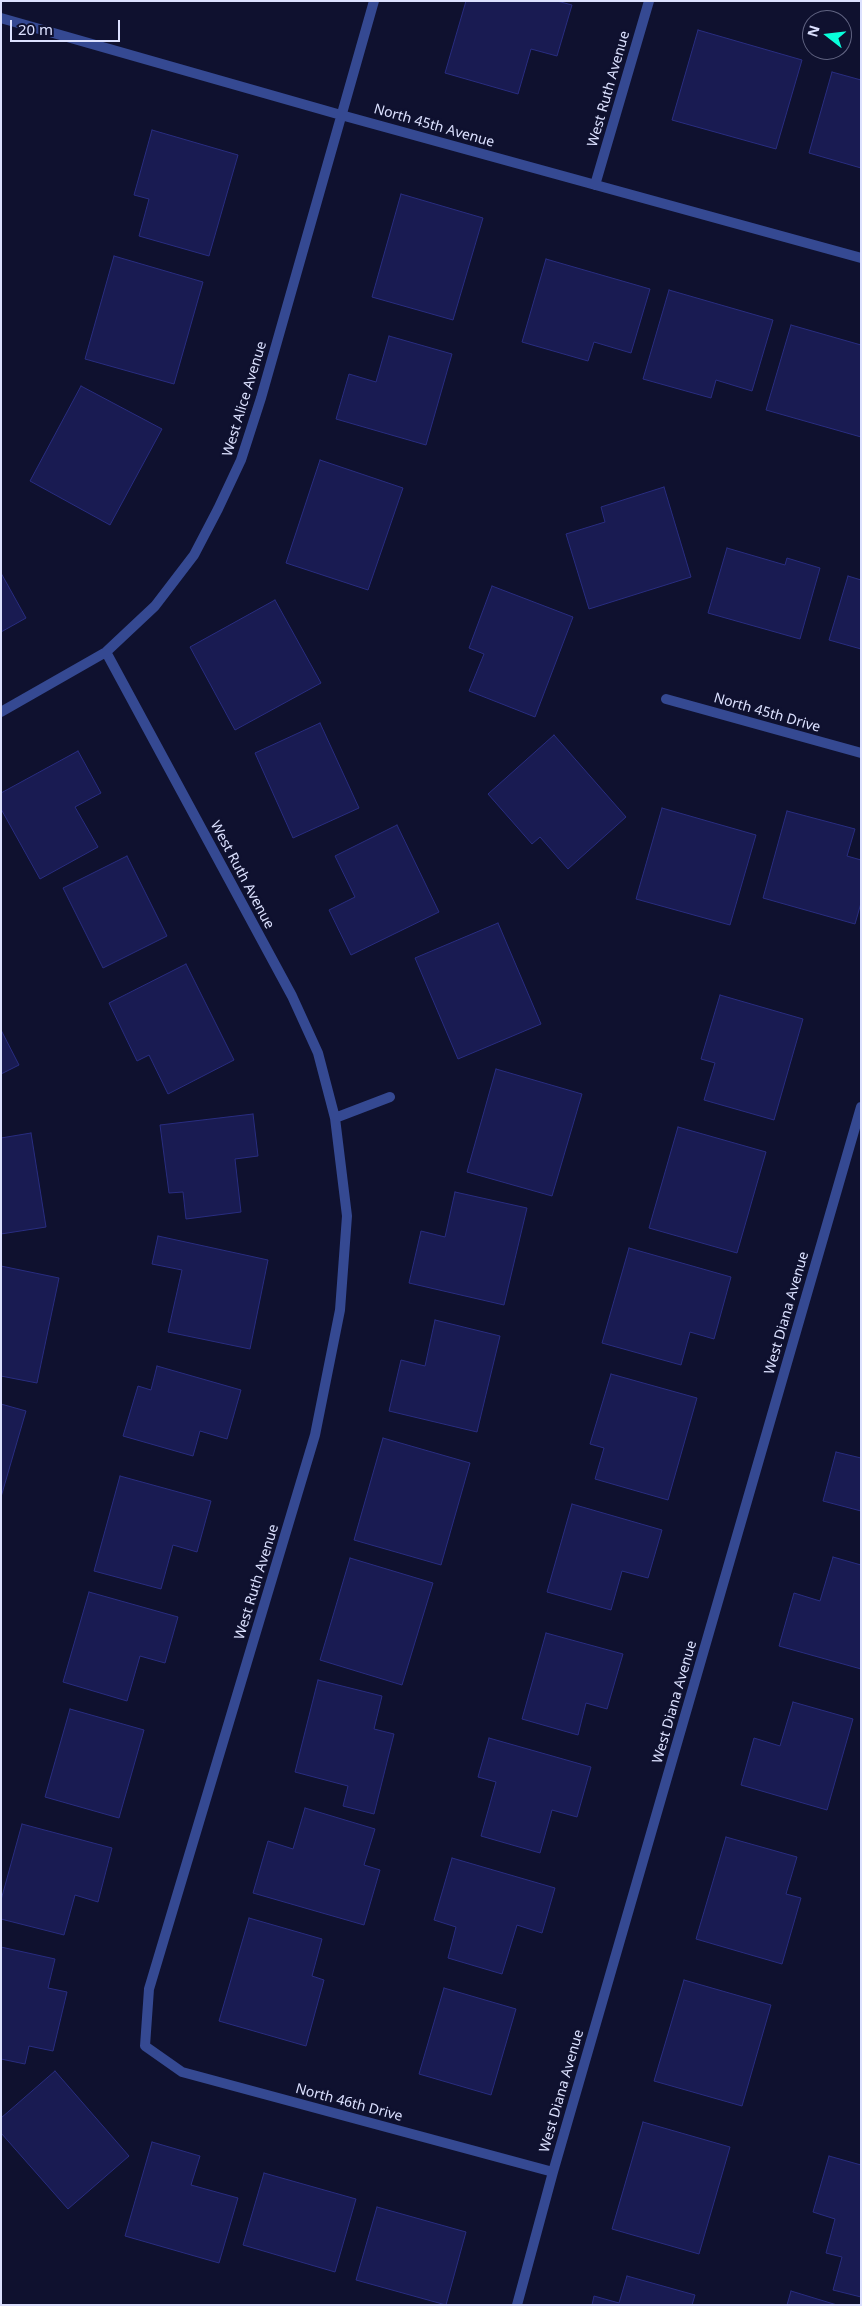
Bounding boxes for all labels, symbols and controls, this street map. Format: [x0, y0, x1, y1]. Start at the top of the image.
scale bar [12, 10, 122, 42]
north arrow [802, 10, 852, 60]
text: 20 m [18, 19, 53, 39]
text: N [802, 23, 824, 39]
street label: West Ruth Avenue [584, 29, 634, 149]
street label: North 45th Avenue [372, 101, 496, 151]
street label: West Alice Avenue [219, 339, 271, 459]
street label: North 45th Drive [712, 690, 822, 736]
street label: West Ruth Avenue [206, 818, 278, 932]
street label: West Diana Avenue [761, 1250, 813, 1376]
street label: West Ruth Avenue [231, 1522, 283, 1642]
street label: West Diana Avenue [649, 1639, 701, 1765]
street label: West Diana Avenue [536, 2028, 588, 2154]
street label: North 46th Drive [294, 2081, 404, 2125]

